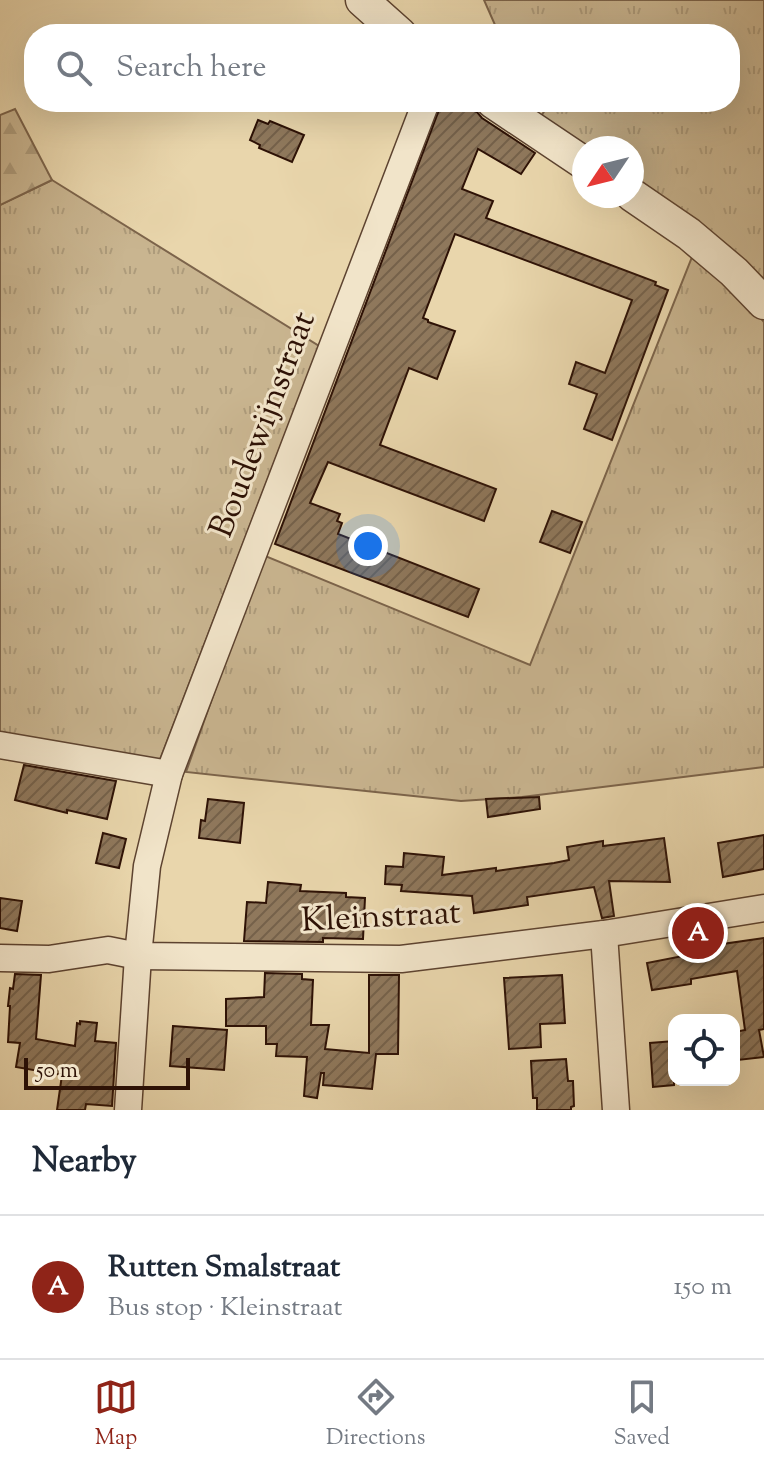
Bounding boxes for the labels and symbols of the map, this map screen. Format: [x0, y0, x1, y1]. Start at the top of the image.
north arrow [572, 136, 644, 208]
street label: Boudewijnstraat [198, 304, 330, 545]
your location [348, 526, 388, 566]
street label: Kleinstraat [300, 889, 462, 947]
pin: A [672, 903, 724, 963]
scale bar [24, 1054, 190, 1090]

